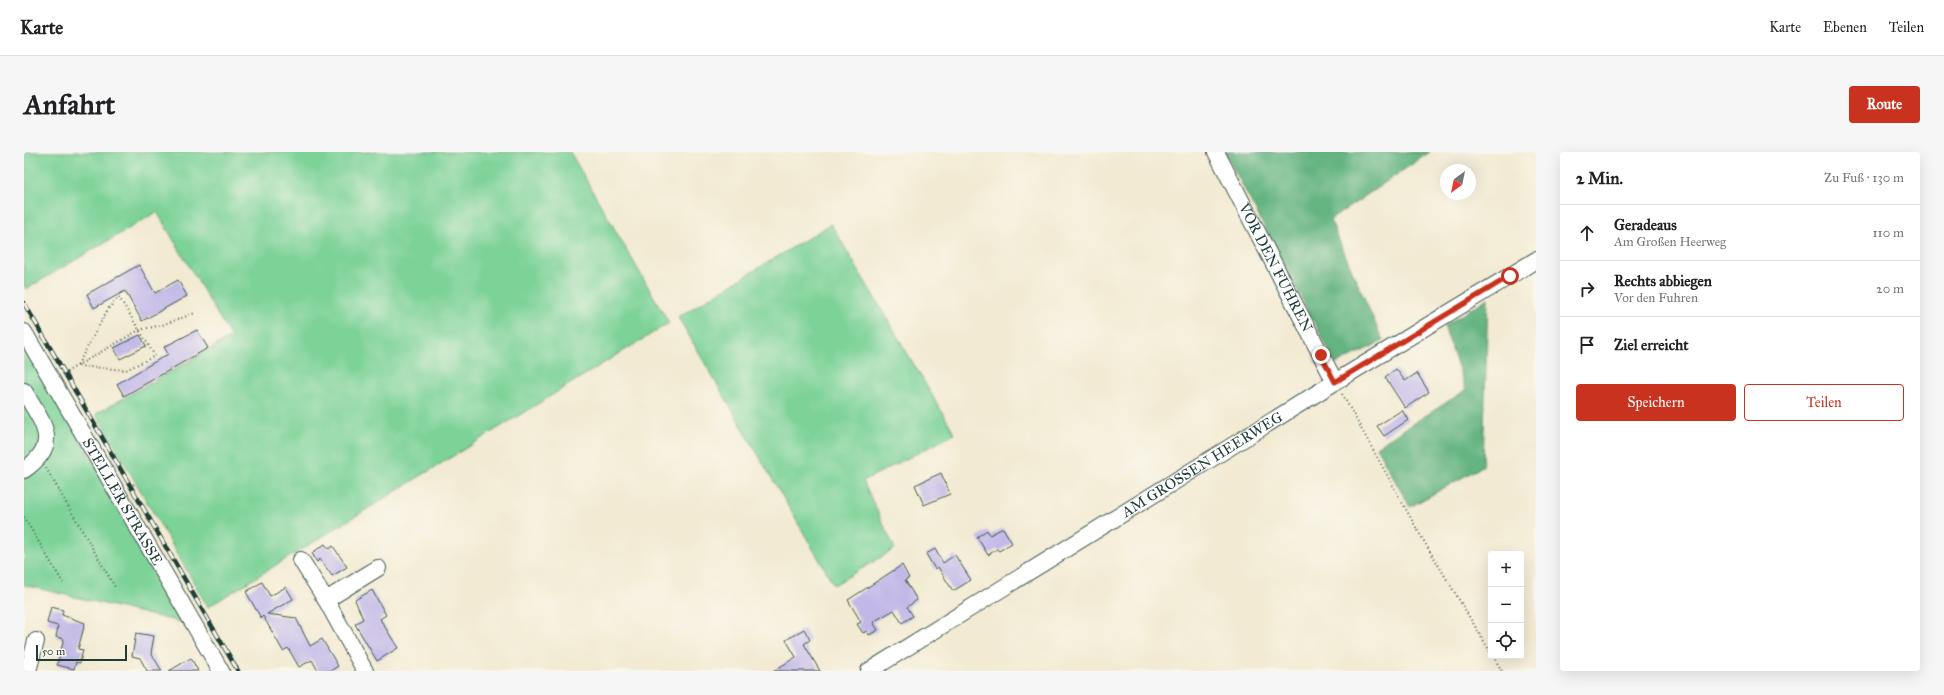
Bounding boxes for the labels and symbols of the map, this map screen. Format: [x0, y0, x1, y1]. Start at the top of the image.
north arrow [1440, 164, 1476, 200]
street label: VOR DEN FUHREN [1235, 199, 1317, 335]
route start [1501, 267, 1519, 285]
route end [1312, 346, 1330, 364]
street label: AM GROSSEN HEERWEG [1118, 408, 1286, 522]
street label: STELLER STRASSE [79, 435, 167, 568]
scale bar [36, 643, 127, 662]

